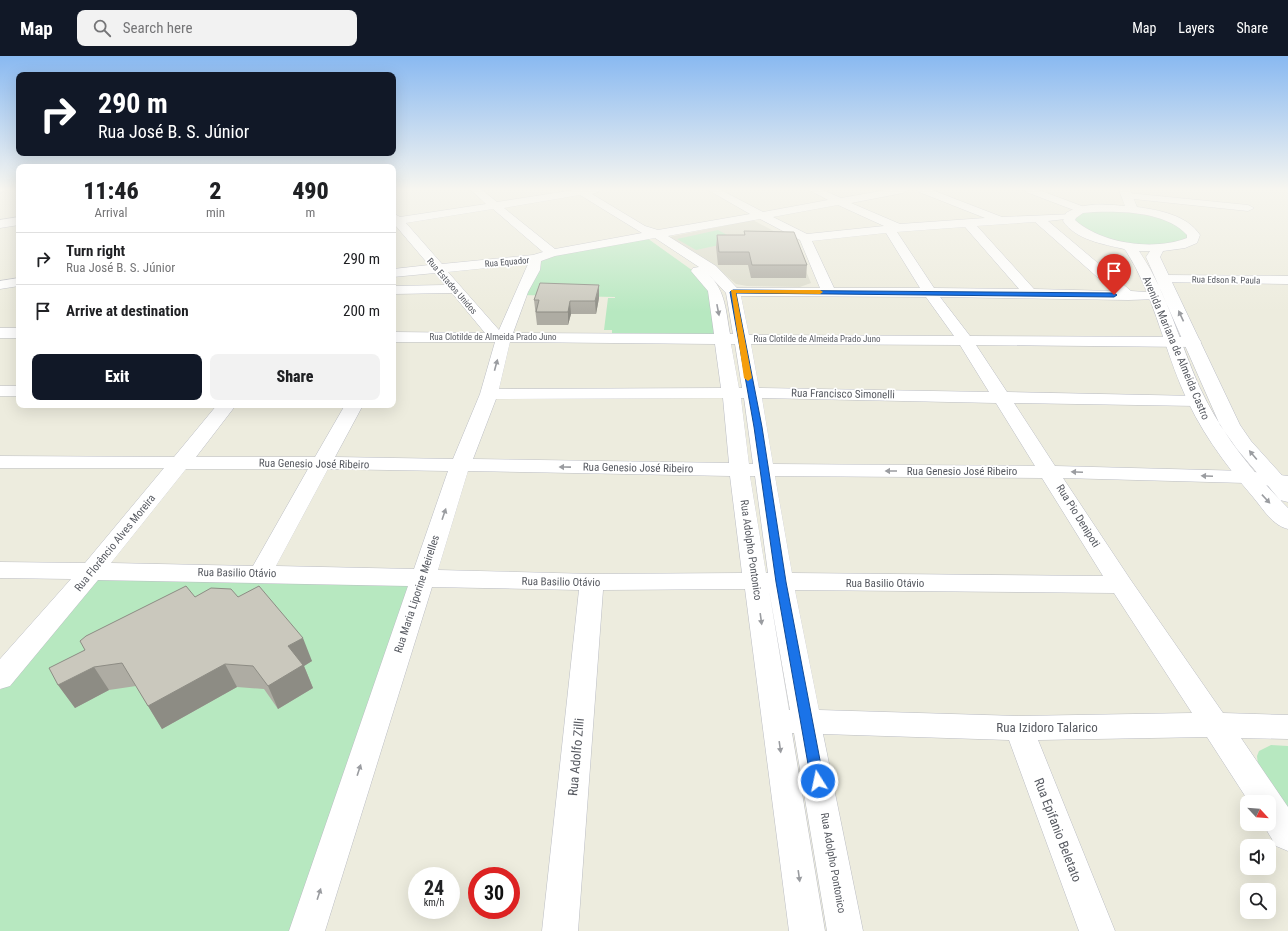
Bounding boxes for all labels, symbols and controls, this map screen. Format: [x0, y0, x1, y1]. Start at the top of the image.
search box [77, 10, 357, 46]
text: Map [20, 17, 53, 40]
icon: search [91, 17, 113, 39]
text: Search here [123, 19, 193, 37]
text: Map [1132, 20, 1156, 36]
text: Layers [1178, 20, 1215, 36]
text: Share [1237, 20, 1268, 36]
text: 290 m [98, 87, 168, 120]
icon: right [32, 88, 84, 140]
text: Rua José B. S. Júnior [98, 121, 249, 142]
text: 11:46 [83, 177, 139, 205]
text: 2 [209, 177, 222, 205]
text: 490 [292, 177, 329, 205]
text: Arrival [94, 205, 128, 220]
text: min [206, 205, 225, 220]
text: m [306, 205, 315, 220]
text: Turn right [66, 242, 125, 260]
icon: right [32, 248, 54, 270]
text: 290 m [343, 250, 380, 268]
pin [1097, 254, 1131, 295]
street label: Rua Equador [484, 255, 530, 269]
street label: Rua Estados Unidos [425, 256, 479, 316]
text: Rua José B. S. Júnior [66, 260, 175, 275]
icon: arrive [1103, 260, 1125, 282]
street label: Avenida Mariana de Almeida Castro [1140, 274, 1212, 422]
street label: Rua Edson R. Paula [1192, 274, 1260, 286]
icon: arrive [32, 300, 54, 322]
text: Arrive at destination [66, 302, 189, 320]
text: 200 m [343, 302, 380, 320]
one-way arrow [715, 304, 721, 316]
one-way arrow [1178, 310, 1184, 321]
street label: Rua Clotilde de Almeida Prado Juno [429, 332, 557, 342]
street label: Rua Clotilde de Almeida Prado Juno [753, 334, 881, 344]
button: Exit [32, 354, 202, 400]
button: Share [210, 354, 380, 400]
one-way arrow [494, 359, 500, 371]
street label: Rua Francisco Simonelli [791, 387, 895, 401]
one-way arrow [1248, 450, 1257, 461]
street label: Rua Genesio José Ribeiro [259, 457, 370, 471]
street label: Rua Genesio José Ribeiro [583, 461, 694, 475]
one-way arrow [558, 464, 571, 470]
street label: Rua Genesio José Ribeiro [907, 465, 1018, 478]
one-way arrow [884, 468, 897, 474]
one-way arrow [1071, 469, 1083, 476]
one-way arrow [1200, 473, 1213, 479]
street label: Rua Pio Denipoti [1054, 482, 1102, 550]
street label: Rua Florêncio Alves Moreira [72, 492, 158, 594]
one-way arrow [1261, 494, 1271, 504]
street label: Rua Adolpho Pontonico [737, 499, 765, 602]
one-way arrow [441, 508, 447, 520]
street label: Rua Maria Liporine Meirelles [392, 533, 442, 655]
street label: Rua Basilio Otávio [198, 566, 277, 580]
street label: Rua Basilio Otávio [522, 575, 601, 589]
street label: Rua Basilio Otávio [846, 577, 925, 590]
one-way arrow [758, 612, 764, 625]
street label: Rua Adolfo Zilli [565, 717, 587, 797]
street label: Rua Izidoro Talarico [996, 720, 1098, 735]
one-way arrow [777, 741, 783, 753]
position arrow [797, 760, 839, 802]
one-way arrow [357, 764, 363, 776]
street label: Rua Epifanio Beletato [1031, 776, 1085, 884]
north arrow [1240, 795, 1276, 831]
map controls [1240, 795, 1276, 919]
street label: Rua Adolpho Pontonico [818, 812, 848, 915]
button: sound [1240, 839, 1276, 875]
speed limit sign: 30 [468, 867, 520, 919]
one-way arrow [796, 870, 802, 882]
text: 24 [424, 876, 444, 900]
button: search [1240, 883, 1276, 919]
one-way arrow [316, 888, 322, 900]
text: km/h [424, 897, 444, 908]

